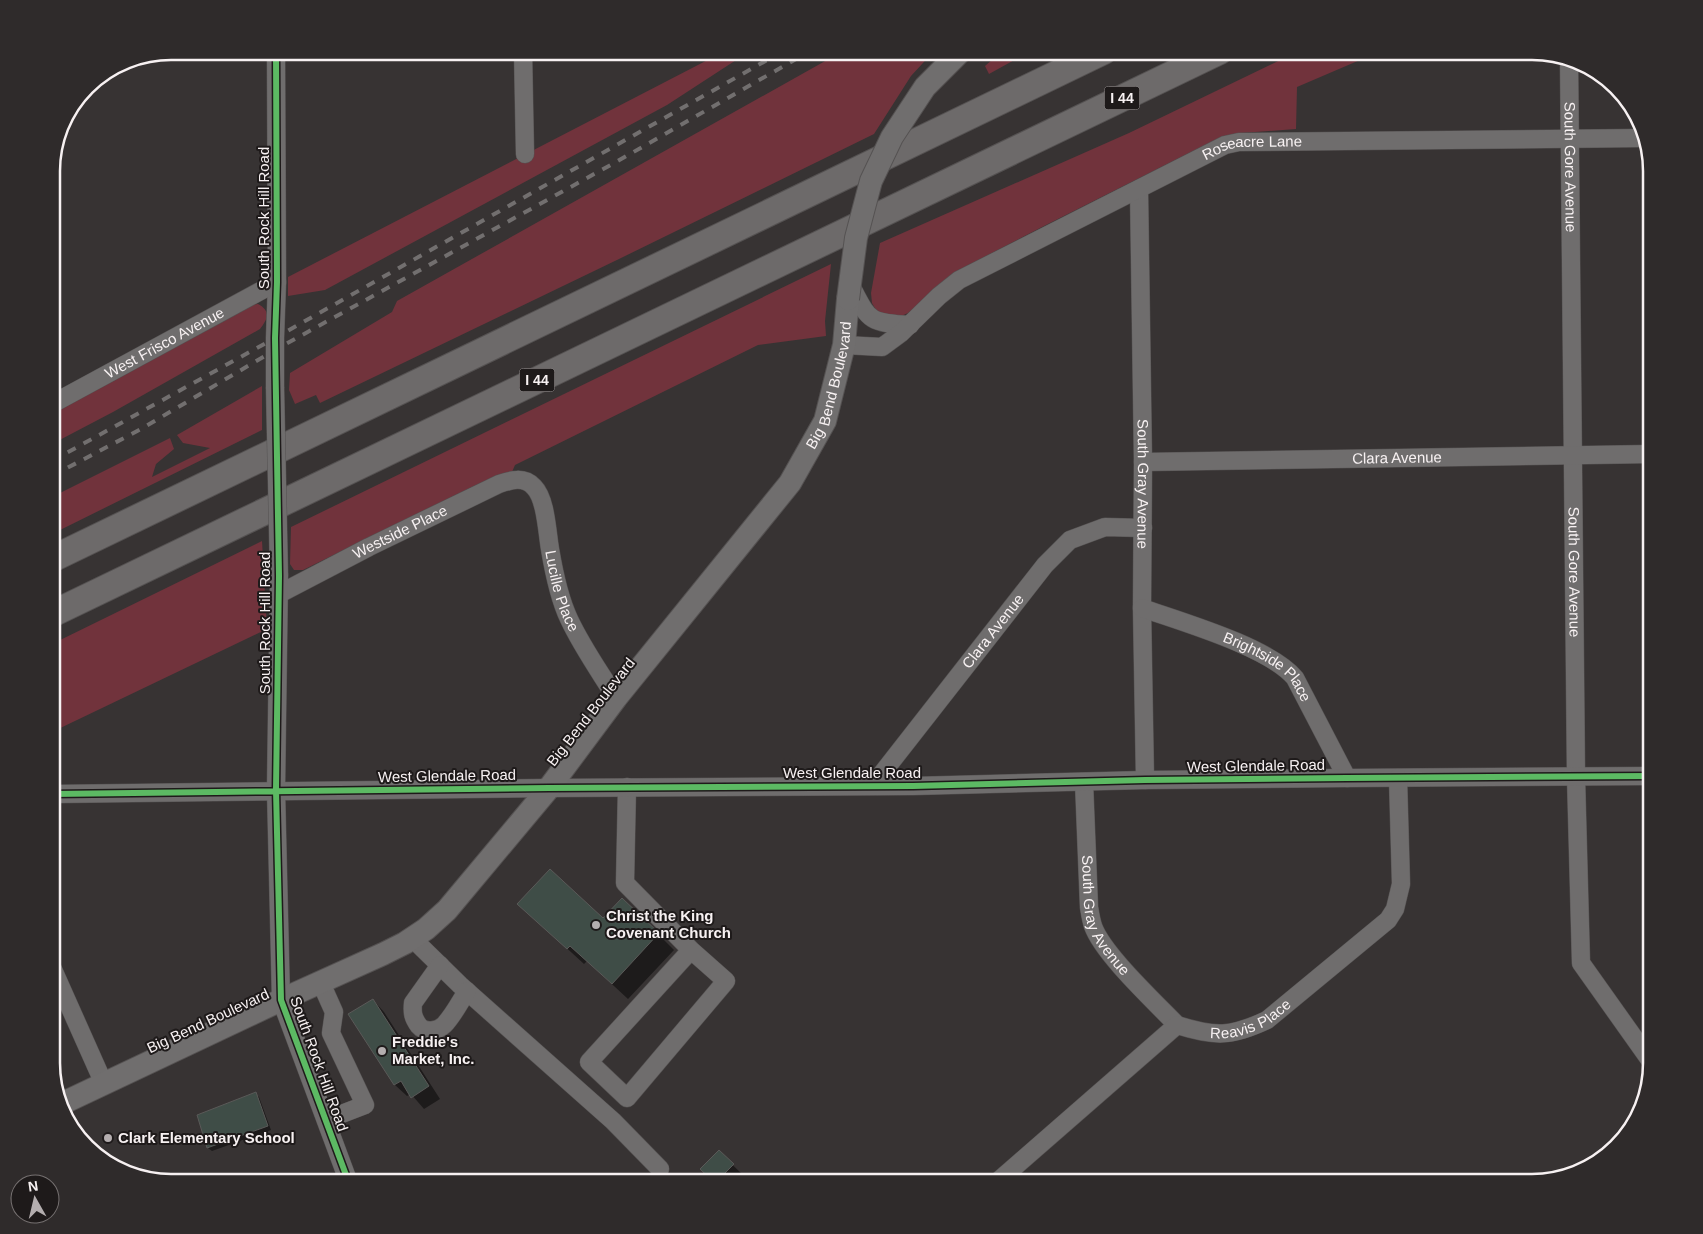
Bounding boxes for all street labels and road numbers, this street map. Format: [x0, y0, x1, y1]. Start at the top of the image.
road number: I 44 [1104, 86, 1140, 110]
street label: South Gore Avenue [1561, 102, 1580, 232]
street label: Roseacre Lane [1199, 132, 1302, 163]
street label: South Rock Hill Road [255, 147, 272, 289]
street label: West Frisco Avenue [102, 303, 227, 382]
street label: Big Bend Boulevard [802, 321, 854, 452]
road number: I 44 [520, 368, 554, 392]
street label: South Gray Avenue [1134, 419, 1152, 549]
street label: Clara Avenue [1352, 448, 1442, 467]
street label: Westside Place [350, 501, 450, 562]
street label: South Gore Avenue [1565, 507, 1584, 637]
street label: Lucille Place [542, 549, 583, 634]
street label: South Rock Hill Road [256, 552, 273, 694]
street label: Clara Avenue [958, 590, 1027, 672]
street label: Brightside Place [1221, 628, 1315, 704]
street label: Big Bend Boulevard [543, 654, 638, 769]
street label: West Glendale Road [1187, 756, 1325, 775]
street label: West Glendale Road [783, 764, 921, 781]
street label: West Glendale Road [378, 766, 516, 785]
street label: South Gray Avenue [1079, 855, 1133, 979]
street label: Big Bend Boulevard [144, 985, 271, 1056]
street label: South Rock Hill Road [287, 994, 352, 1134]
street label: Reavis Place [1210, 995, 1294, 1042]

